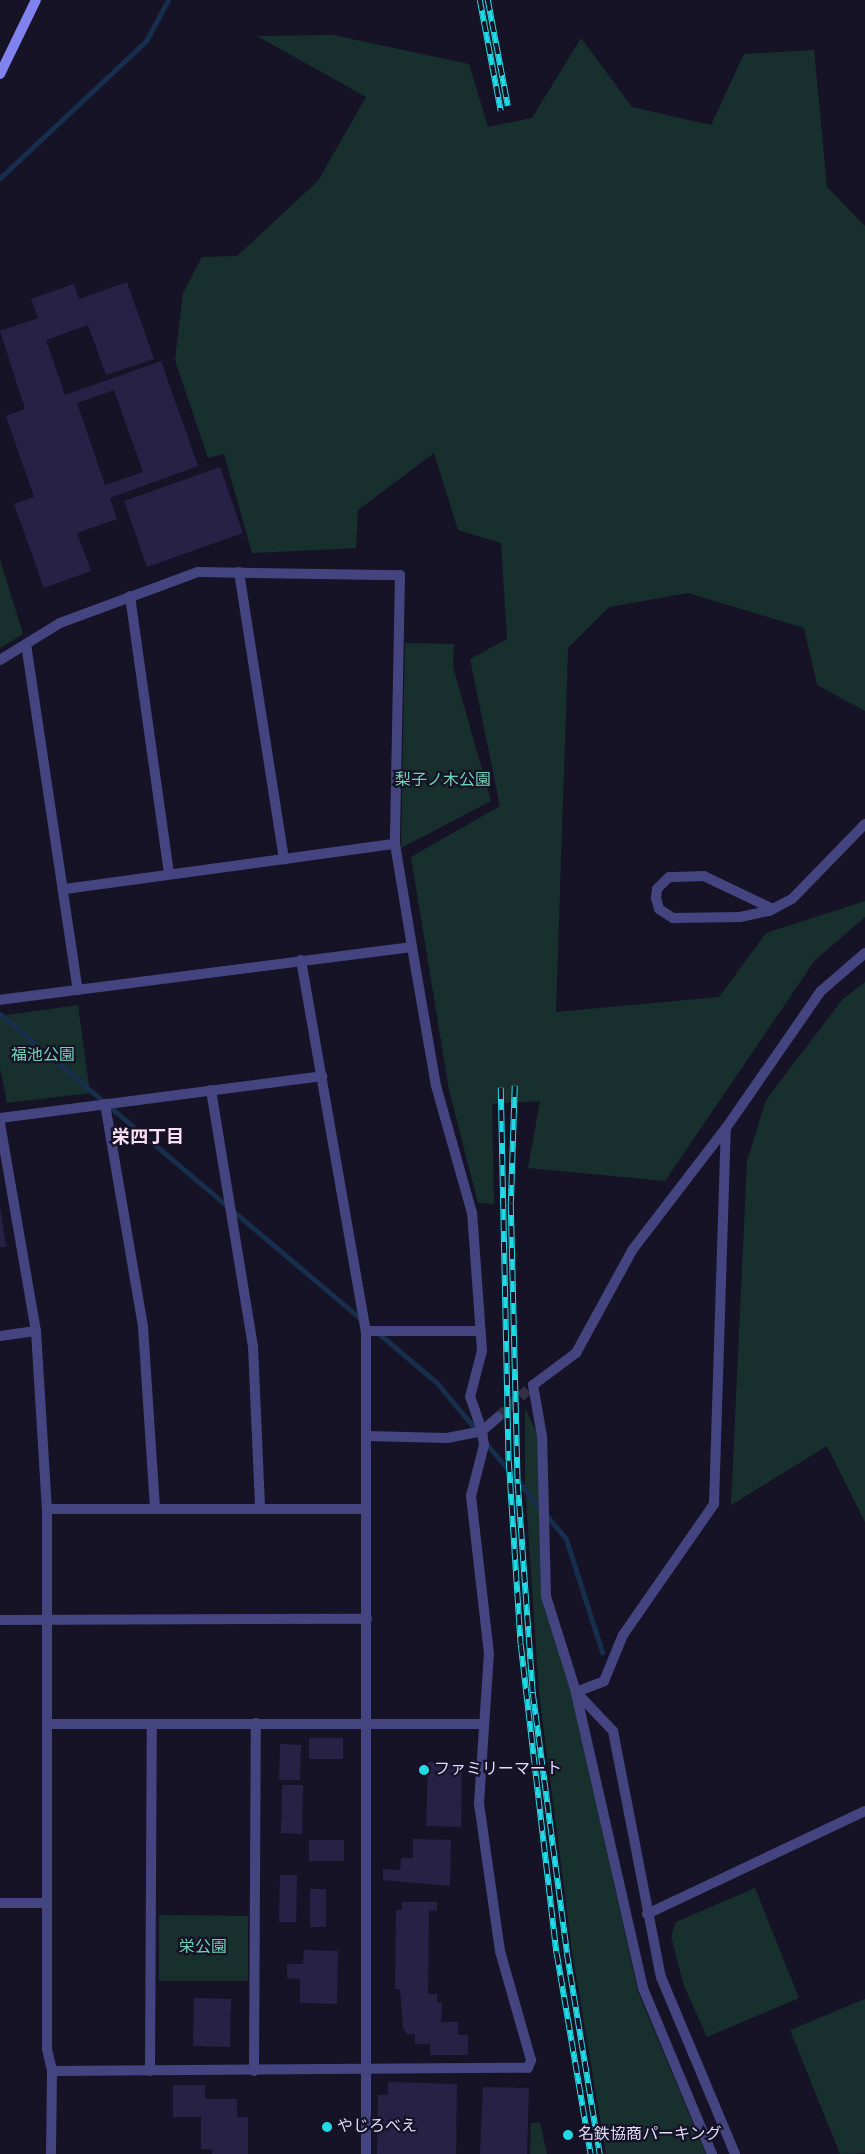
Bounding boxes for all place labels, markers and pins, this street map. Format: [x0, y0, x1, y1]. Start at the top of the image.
place label: ファミリーマート [434, 1760, 562, 1780]
marker: ファミリーマート [418, 1764, 430, 1776]
place label: やじろべえ [337, 2117, 417, 2137]
marker: やじろべえ [321, 2121, 333, 2133]
place label: 名鉄協商パーキング [578, 2125, 722, 2145]
marker: 名鉄協商パーキング [562, 2129, 574, 2141]

